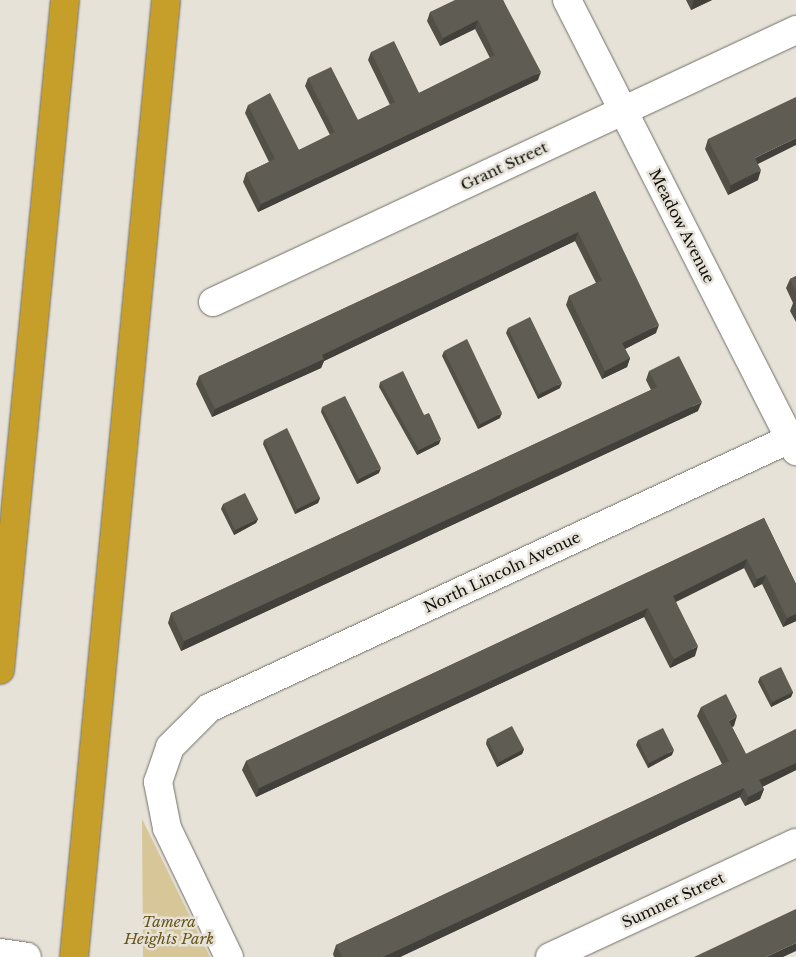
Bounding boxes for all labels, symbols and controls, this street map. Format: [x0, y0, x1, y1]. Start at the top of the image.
street label: Grant Street [458, 138, 550, 194]
street label: Meadow Avenue [645, 165, 719, 287]
street label: North Lincoln Avenue [421, 528, 583, 616]
street label: Sumner Street [619, 868, 727, 932]
park label: Tamera Heights Park [124, 912, 214, 947]

